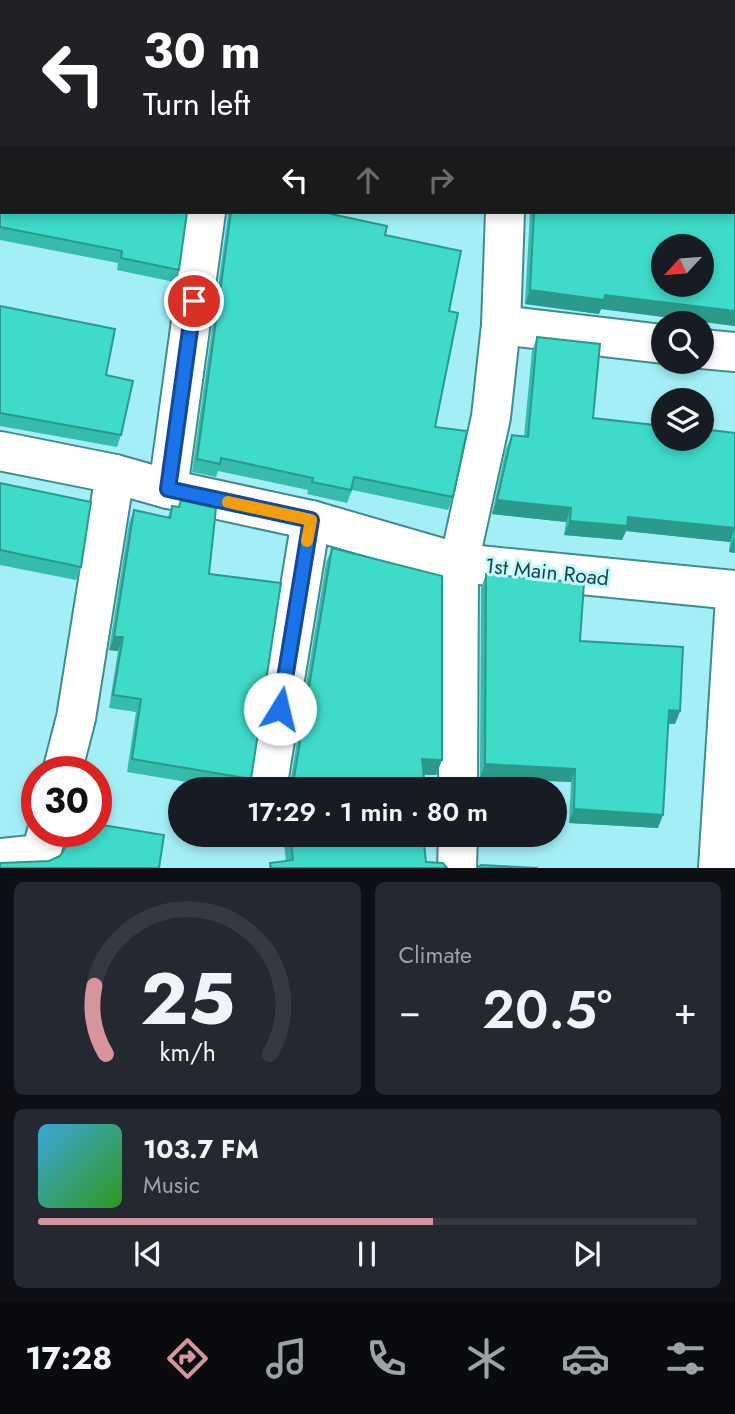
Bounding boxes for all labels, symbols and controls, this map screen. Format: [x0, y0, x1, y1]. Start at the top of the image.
text: 30 m [143, 16, 261, 86]
icon: left [28, 28, 119, 119]
text: Turn left [143, 81, 250, 127]
icon: left [276, 161, 314, 199]
icon: ahead [349, 161, 387, 199]
icon: right [422, 161, 460, 199]
north arrow [651, 234, 714, 298]
map controls [651, 234, 714, 451]
pin [164, 271, 224, 331]
icon: arrive [175, 282, 213, 320]
button: search [651, 311, 714, 374]
button: layers [651, 388, 714, 451]
street label: 1st Main Road [484, 551, 610, 593]
position arrow [243, 672, 317, 746]
speed limit sign: 30 [21, 756, 112, 847]
text: 17:29 · 1 min · 80 m [247, 793, 488, 831]
text: Climate [399, 938, 472, 972]
text: 25 [140, 947, 235, 1052]
text: 20.5° [482, 972, 612, 1048]
text: − [399, 983, 421, 1038]
text: + [674, 983, 697, 1038]
text: km/h [159, 1034, 216, 1070]
text: 103.7 FM [143, 1130, 259, 1168]
text: Music [143, 1168, 200, 1202]
icon: previous [129, 1235, 167, 1273]
icon: pause [348, 1235, 386, 1273]
icon: next [568, 1235, 606, 1273]
icon: directions [163, 1334, 212, 1383]
icon: music [262, 1334, 311, 1383]
icon: phone [362, 1334, 411, 1383]
icon: climate [462, 1334, 511, 1383]
icon: car [561, 1334, 610, 1383]
icon: filters [661, 1334, 710, 1383]
text: 17:28 [25, 1335, 112, 1381]

